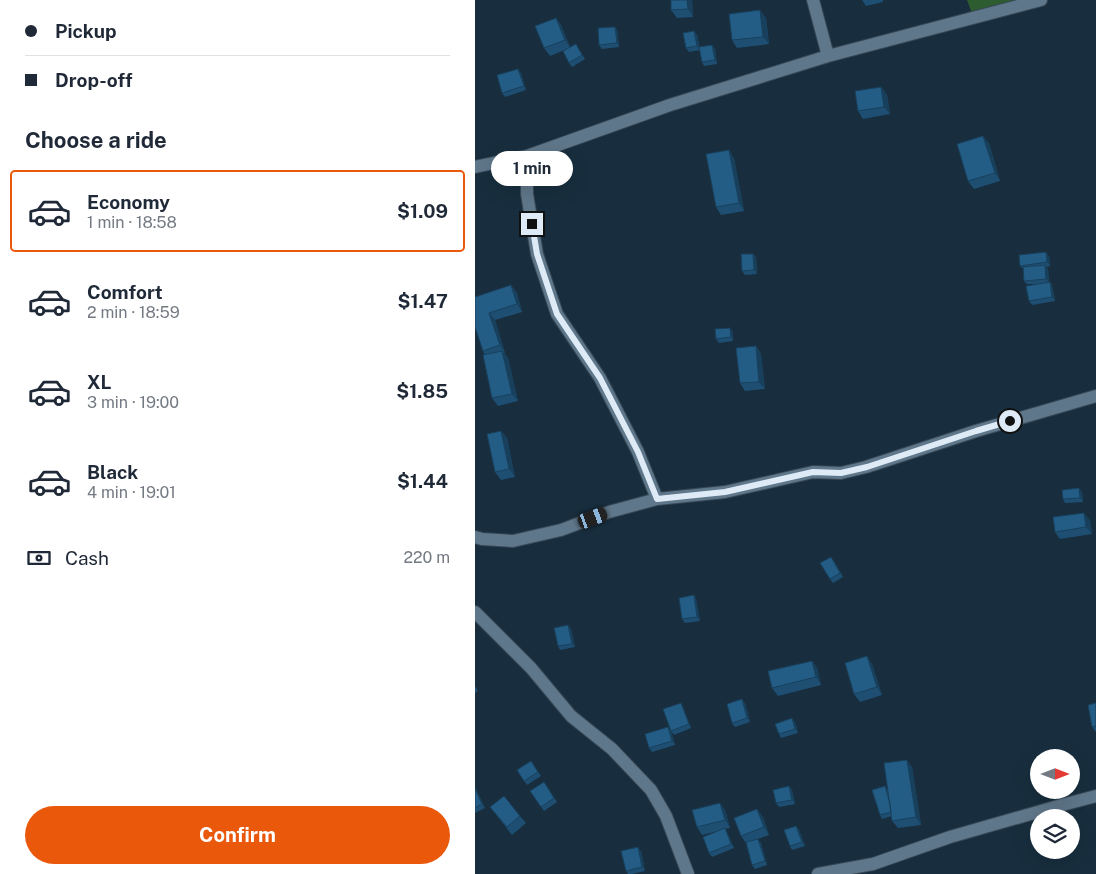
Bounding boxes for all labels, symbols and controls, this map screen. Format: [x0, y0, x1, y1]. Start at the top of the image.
text: Pickup [55, 20, 117, 42]
text: Drop-off [55, 69, 132, 91]
text: Choose a ride [25, 127, 167, 153]
callout: 1 min [491, 152, 573, 186]
text: 1 min [513, 159, 551, 178]
icon: car [27, 189, 72, 234]
text: Economy [87, 191, 170, 213]
text: $1.09 [397, 200, 448, 222]
text: 1 min · 18:58 [87, 213, 177, 232]
route end [521, 213, 543, 235]
icon: car [27, 279, 72, 324]
text: Comfort [87, 281, 163, 303]
text: $1.47 [398, 290, 448, 312]
text: 2 min · 18:59 [87, 303, 180, 322]
icon: car [27, 369, 72, 414]
text: XL [87, 371, 112, 393]
text: $1.85 [396, 380, 448, 402]
text: 3 min · 19:00 [87, 393, 179, 412]
route start [999, 410, 1021, 432]
icon: car [27, 459, 72, 504]
text: Black [87, 461, 138, 483]
text: $1.44 [397, 470, 448, 492]
text: 4 min · 19:01 [87, 483, 176, 502]
car [576, 506, 609, 530]
icon: cash [25, 544, 53, 572]
text: Cash [65, 547, 109, 569]
text: 220 m [403, 548, 450, 567]
north arrow [1030, 749, 1080, 799]
map controls [1030, 749, 1080, 859]
button: Confirm [25, 806, 450, 864]
button: layers [1030, 809, 1080, 859]

